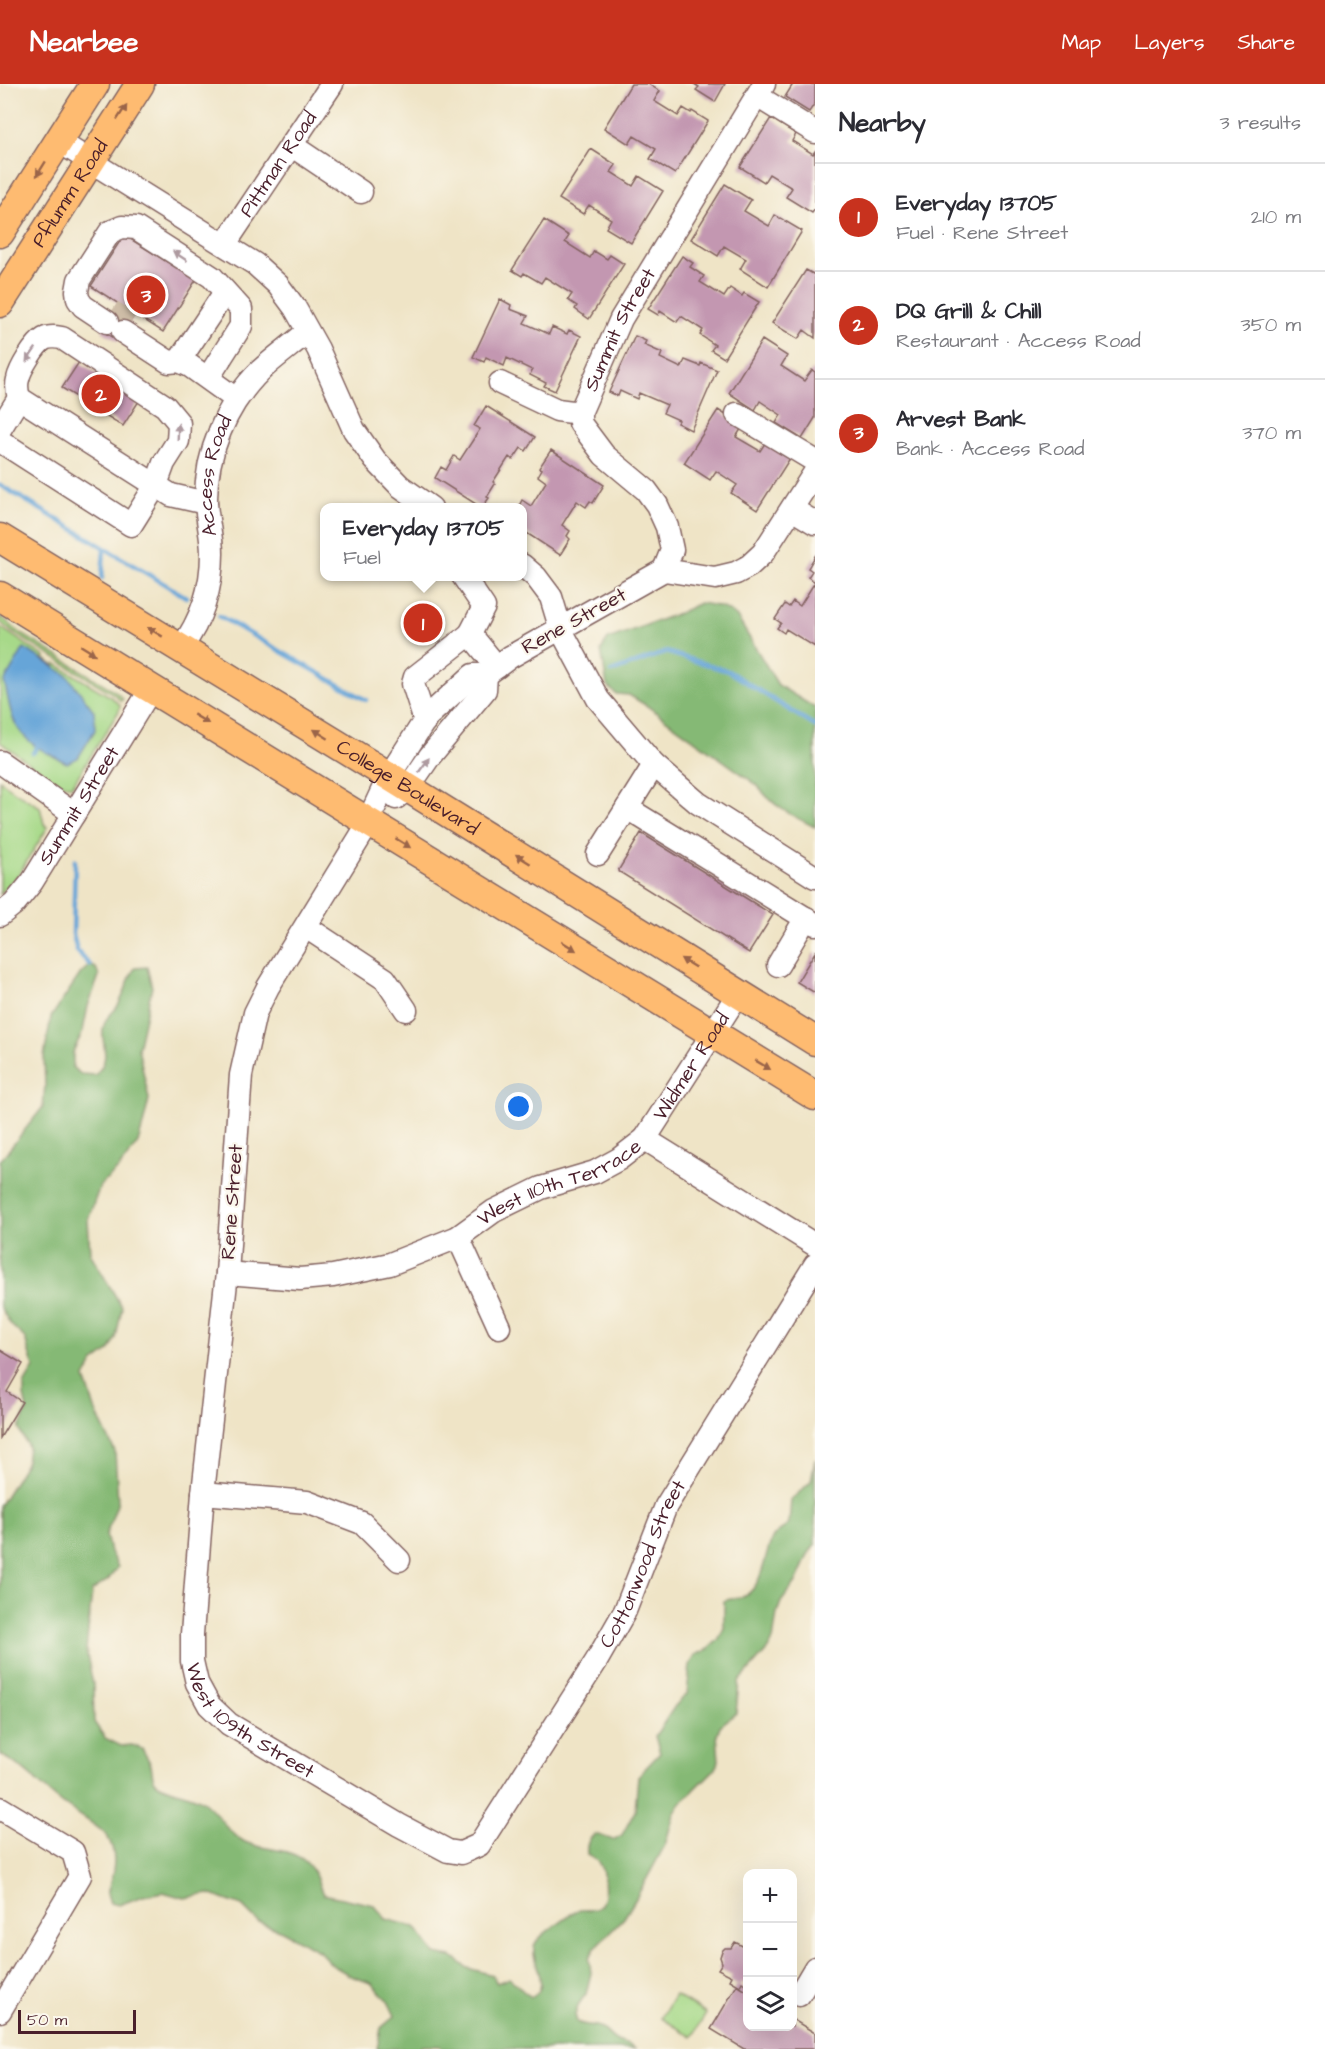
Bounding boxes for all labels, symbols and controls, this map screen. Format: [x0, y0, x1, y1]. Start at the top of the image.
text: Nearbee [30, 23, 138, 62]
text: Map [1061, 28, 1101, 57]
text: Layers [1134, 28, 1204, 57]
text: Share [1237, 28, 1295, 57]
one-way arrow [116, 104, 127, 120]
text: Nearby [839, 105, 926, 141]
street label: Pittman Road [233, 106, 324, 223]
text: 3 results [1219, 109, 1301, 137]
street label: Pflumm Road [25, 134, 115, 253]
one-way arrow [35, 161, 46, 177]
text: Everyday 13705 [896, 188, 1057, 219]
text: 1 [857, 203, 860, 231]
text: 210 m [1251, 203, 1301, 231]
text: Fuel · Rene Street [896, 219, 1068, 247]
one-way arrow [172, 251, 188, 262]
street label: Summit Street [577, 263, 663, 396]
pin: 3 [126, 272, 166, 318]
text: DQ Grill & Chill [896, 296, 1041, 327]
text: 2 [853, 311, 864, 339]
text: 350 m [1240, 311, 1301, 339]
text: Restaurant · Access Road [896, 327, 1141, 355]
one-way arrow [25, 348, 37, 363]
pin: 2 [82, 372, 120, 416]
text: Arvest Bank [896, 404, 1026, 435]
street label: Access Road [192, 411, 239, 538]
text: 3 [853, 419, 864, 447]
text: 370 m [1242, 419, 1301, 447]
one-way arrow [173, 423, 182, 442]
text: Bank · Access Road [896, 435, 1084, 463]
popup [320, 503, 527, 581]
text: Everyday 13705 [343, 513, 504, 544]
text: Fuel [343, 544, 381, 572]
street label: Rene Street [517, 581, 631, 661]
pin: 1 [404, 600, 442, 646]
one-way arrow [147, 627, 163, 638]
one-way arrow [80, 644, 96, 655]
one-way arrow [193, 714, 209, 725]
one-way arrow [313, 729, 330, 740]
street label: College Boulevard [331, 733, 484, 843]
street label: Summit Street [32, 741, 126, 870]
one-way arrow [417, 757, 429, 772]
one-way arrow [395, 838, 412, 849]
one-way arrow [515, 854, 531, 865]
one-way arrow [561, 940, 577, 951]
one-way arrow [680, 957, 696, 968]
street label: Widmer Road [646, 1007, 737, 1126]
one-way arrow [755, 1059, 771, 1070]
your location [504, 1092, 533, 1121]
street label: West 110th Terrace [472, 1132, 648, 1233]
street label: Rene Street [214, 1143, 250, 1261]
street label: Cottonwood Street [593, 1475, 693, 1653]
street label: West 109th Street [179, 1660, 320, 1786]
map controls [743, 1869, 797, 2031]
button: + [743, 1869, 797, 1923]
button: − [743, 1923, 797, 1977]
button: layers [743, 1977, 797, 2031]
scale bar [18, 2007, 136, 2034]
text: 50 m [27, 2009, 67, 2031]

